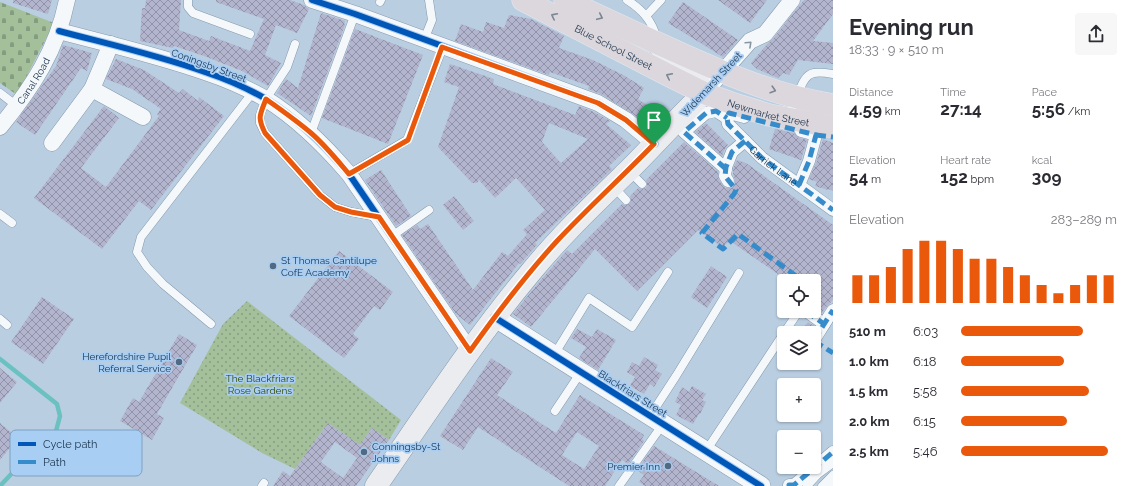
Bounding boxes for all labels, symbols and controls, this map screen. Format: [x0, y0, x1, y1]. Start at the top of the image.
one-way arrow [596, 12, 604, 20]
one-way arrow [551, 13, 558, 21]
button: share [1075, 13, 1117, 55]
text: Evening run [849, 14, 974, 40]
street label: Blue School Street [573, 23, 655, 72]
one-way arrow [744, 41, 752, 49]
text: 18:33 · 9 × 510 m [849, 42, 944, 57]
street label: Coningsby Street [170, 47, 248, 84]
street label: Widemarsh Street [679, 49, 744, 119]
street label: Canal Road [15, 56, 52, 106]
one-way arrow [666, 73, 673, 81]
one-way arrow [769, 85, 776, 94]
text: Distance [849, 86, 893, 99]
text: Time [940, 86, 966, 99]
text: Pace [1032, 86, 1057, 99]
street label: Newmarket Street [726, 97, 811, 129]
text: 4.59 [849, 99, 882, 119]
text: 27:14 [940, 99, 982, 119]
text: 5:56 [1032, 99, 1065, 119]
pin [637, 103, 671, 144]
text: km [882, 105, 901, 118]
text: /km [1065, 105, 1090, 118]
icon: arrive [643, 109, 665, 131]
street label: Garrick Lane [747, 144, 800, 188]
text: Elevation [849, 154, 896, 167]
text: Heart rate [940, 154, 991, 167]
text: kcal [1032, 154, 1052, 167]
text: 54 [849, 167, 868, 187]
text: 152 [940, 167, 968, 187]
text: 309 [1032, 167, 1062, 187]
text: m [868, 173, 881, 186]
text: bpm [968, 173, 994, 186]
text: Elevation [849, 212, 904, 227]
text: 283–289 m [1051, 212, 1117, 227]
place label: St Thomas Cantilupe CofE Academy [281, 255, 377, 278]
marker: St Thomas Cantilupe CofE Academy [268, 261, 278, 271]
map controls [777, 274, 821, 474]
button: locate [777, 274, 821, 318]
text: 510 m [849, 324, 886, 339]
text: 6:03 [913, 324, 938, 339]
button: layers [777, 326, 821, 370]
place label: Herefordshire Pupil Referral Service [82, 351, 171, 374]
text: 1.0 km [849, 354, 889, 369]
text: 6:18 [913, 354, 937, 369]
marker: Herefordshire Pupil Referral Service [174, 357, 184, 367]
street label: Blackfriars Street [596, 368, 670, 419]
park label: The Blackfriars Rose Gardens [226, 373, 295, 396]
button: + [777, 378, 821, 422]
text: 1.5 km [849, 384, 888, 399]
text: 5:58 [913, 384, 937, 399]
text: 2.0 km [849, 414, 890, 429]
text: 6:15 [913, 414, 936, 429]
legend [10, 430, 142, 476]
button: − [777, 430, 821, 474]
text: Cycle path [43, 438, 97, 451]
place label: Conningsby-St Johns [372, 441, 441, 464]
text: 2.5 km [849, 444, 889, 459]
text: 5:46 [913, 444, 937, 459]
marker: Conningsby-St Johns [359, 447, 369, 457]
text: Path [43, 456, 66, 469]
place label: Premier Inn [607, 461, 660, 472]
marker: Premier Inn [663, 461, 673, 471]

